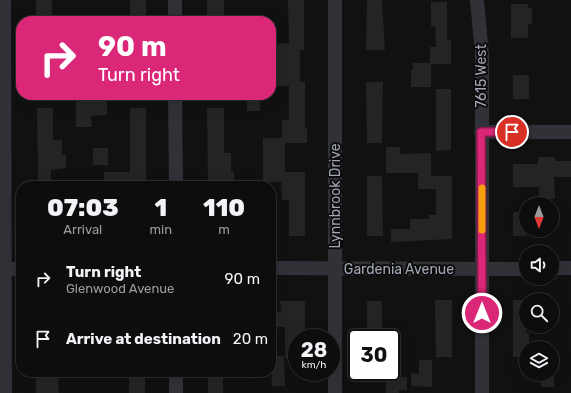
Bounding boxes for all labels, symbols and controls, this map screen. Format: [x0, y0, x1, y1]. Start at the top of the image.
text: 90 m [98, 30, 167, 63]
icon: right [32, 32, 84, 84]
street label: 7615 West [473, 44, 490, 108]
text: Turn right [98, 64, 180, 86]
pin [495, 115, 529, 149]
icon: arrive [501, 121, 523, 143]
street label: Lynnbrook Drive [327, 143, 344, 249]
text: 07:03 [47, 194, 119, 222]
text: 1 [154, 194, 167, 222]
text: 110 [203, 194, 245, 222]
north arrow [519, 197, 559, 237]
map controls [519, 197, 559, 381]
text: Arrival [63, 222, 102, 237]
text: min [150, 222, 172, 237]
text: m [218, 222, 230, 237]
button: sound [519, 245, 559, 285]
street label: Gardenia Avenue [344, 261, 454, 278]
text: Turn right [66, 263, 141, 281]
icon: right [32, 268, 54, 290]
text: 90 m [225, 270, 260, 288]
text: Glenwood Avenue [66, 281, 174, 296]
position arrow [461, 292, 503, 334]
button: search [519, 293, 559, 333]
icon: arrive [32, 328, 54, 350]
speed limit sign: 30 [348, 329, 400, 381]
text: Arrive at destination [66, 330, 221, 348]
text: 20 m [233, 330, 268, 348]
text: 28 [301, 338, 327, 362]
button: layers [519, 341, 559, 381]
text: km/h [302, 359, 326, 371]

